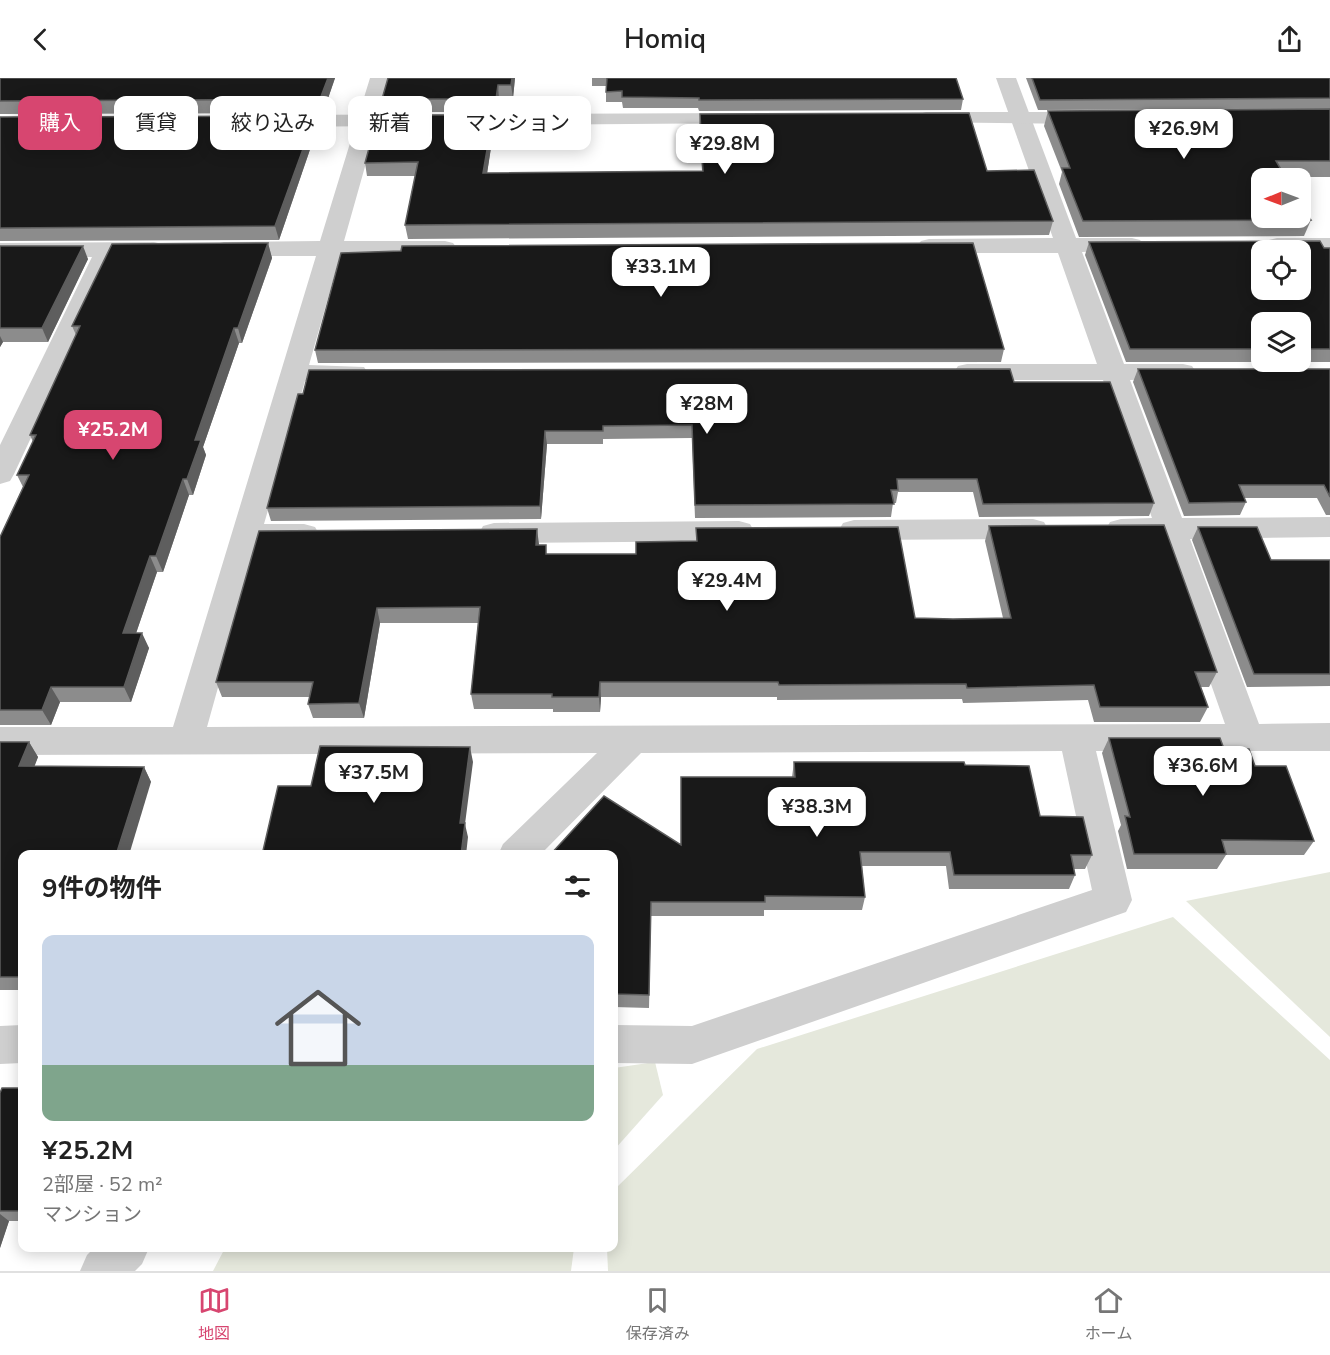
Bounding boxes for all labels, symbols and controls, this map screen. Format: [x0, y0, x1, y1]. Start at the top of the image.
text: Homiq [624, 21, 706, 58]
icon: back [24, 23, 57, 56]
icon: share [1273, 23, 1306, 56]
chip: 購入 [18, 96, 102, 150]
chip: 賃貸 [114, 96, 198, 150]
chip: 絞り込み [210, 96, 336, 150]
chip: 新着 [348, 96, 432, 150]
chip: マンション [444, 96, 591, 150]
pin: ¥26.9M [1135, 109, 1233, 160]
text: ¥26.9M [1149, 115, 1219, 142]
pin: ¥29.8M [676, 124, 774, 175]
text: ¥29.8M [690, 130, 760, 157]
north arrow [1251, 168, 1311, 228]
map controls [1251, 168, 1311, 372]
button: locate [1251, 240, 1311, 300]
pin: ¥33.1M [612, 247, 710, 298]
text: ¥33.1M [626, 253, 696, 280]
button: layers [1251, 312, 1311, 372]
pin: ¥28M [671, 384, 743, 435]
text: ¥28M [680, 390, 734, 417]
pin: ¥25.2M [64, 410, 162, 461]
text: ¥25.2M [78, 416, 148, 443]
pin: ¥29.4M [678, 561, 776, 612]
text: ¥29.4M [692, 567, 762, 594]
pin: ¥36.6M [1154, 746, 1252, 797]
text: ¥36.6M [1168, 752, 1238, 779]
pin: ¥37.5M [325, 753, 423, 804]
text: ¥37.5M [339, 759, 409, 786]
pin: ¥38.3M [768, 787, 866, 838]
text: ¥38.3M [782, 793, 852, 820]
icon: filters [561, 870, 594, 903]
text: 9件の物件 [42, 871, 162, 906]
icon: home [264, 974, 372, 1082]
text: ¥25.2M [42, 1133, 133, 1168]
text: 2部屋 · 52 m² [42, 1171, 163, 1198]
text: マンション [42, 1201, 142, 1228]
tab: 地図 [198, 1284, 231, 1345]
tab: 保存済み [626, 1284, 690, 1345]
tab: ホーム [1085, 1284, 1132, 1345]

